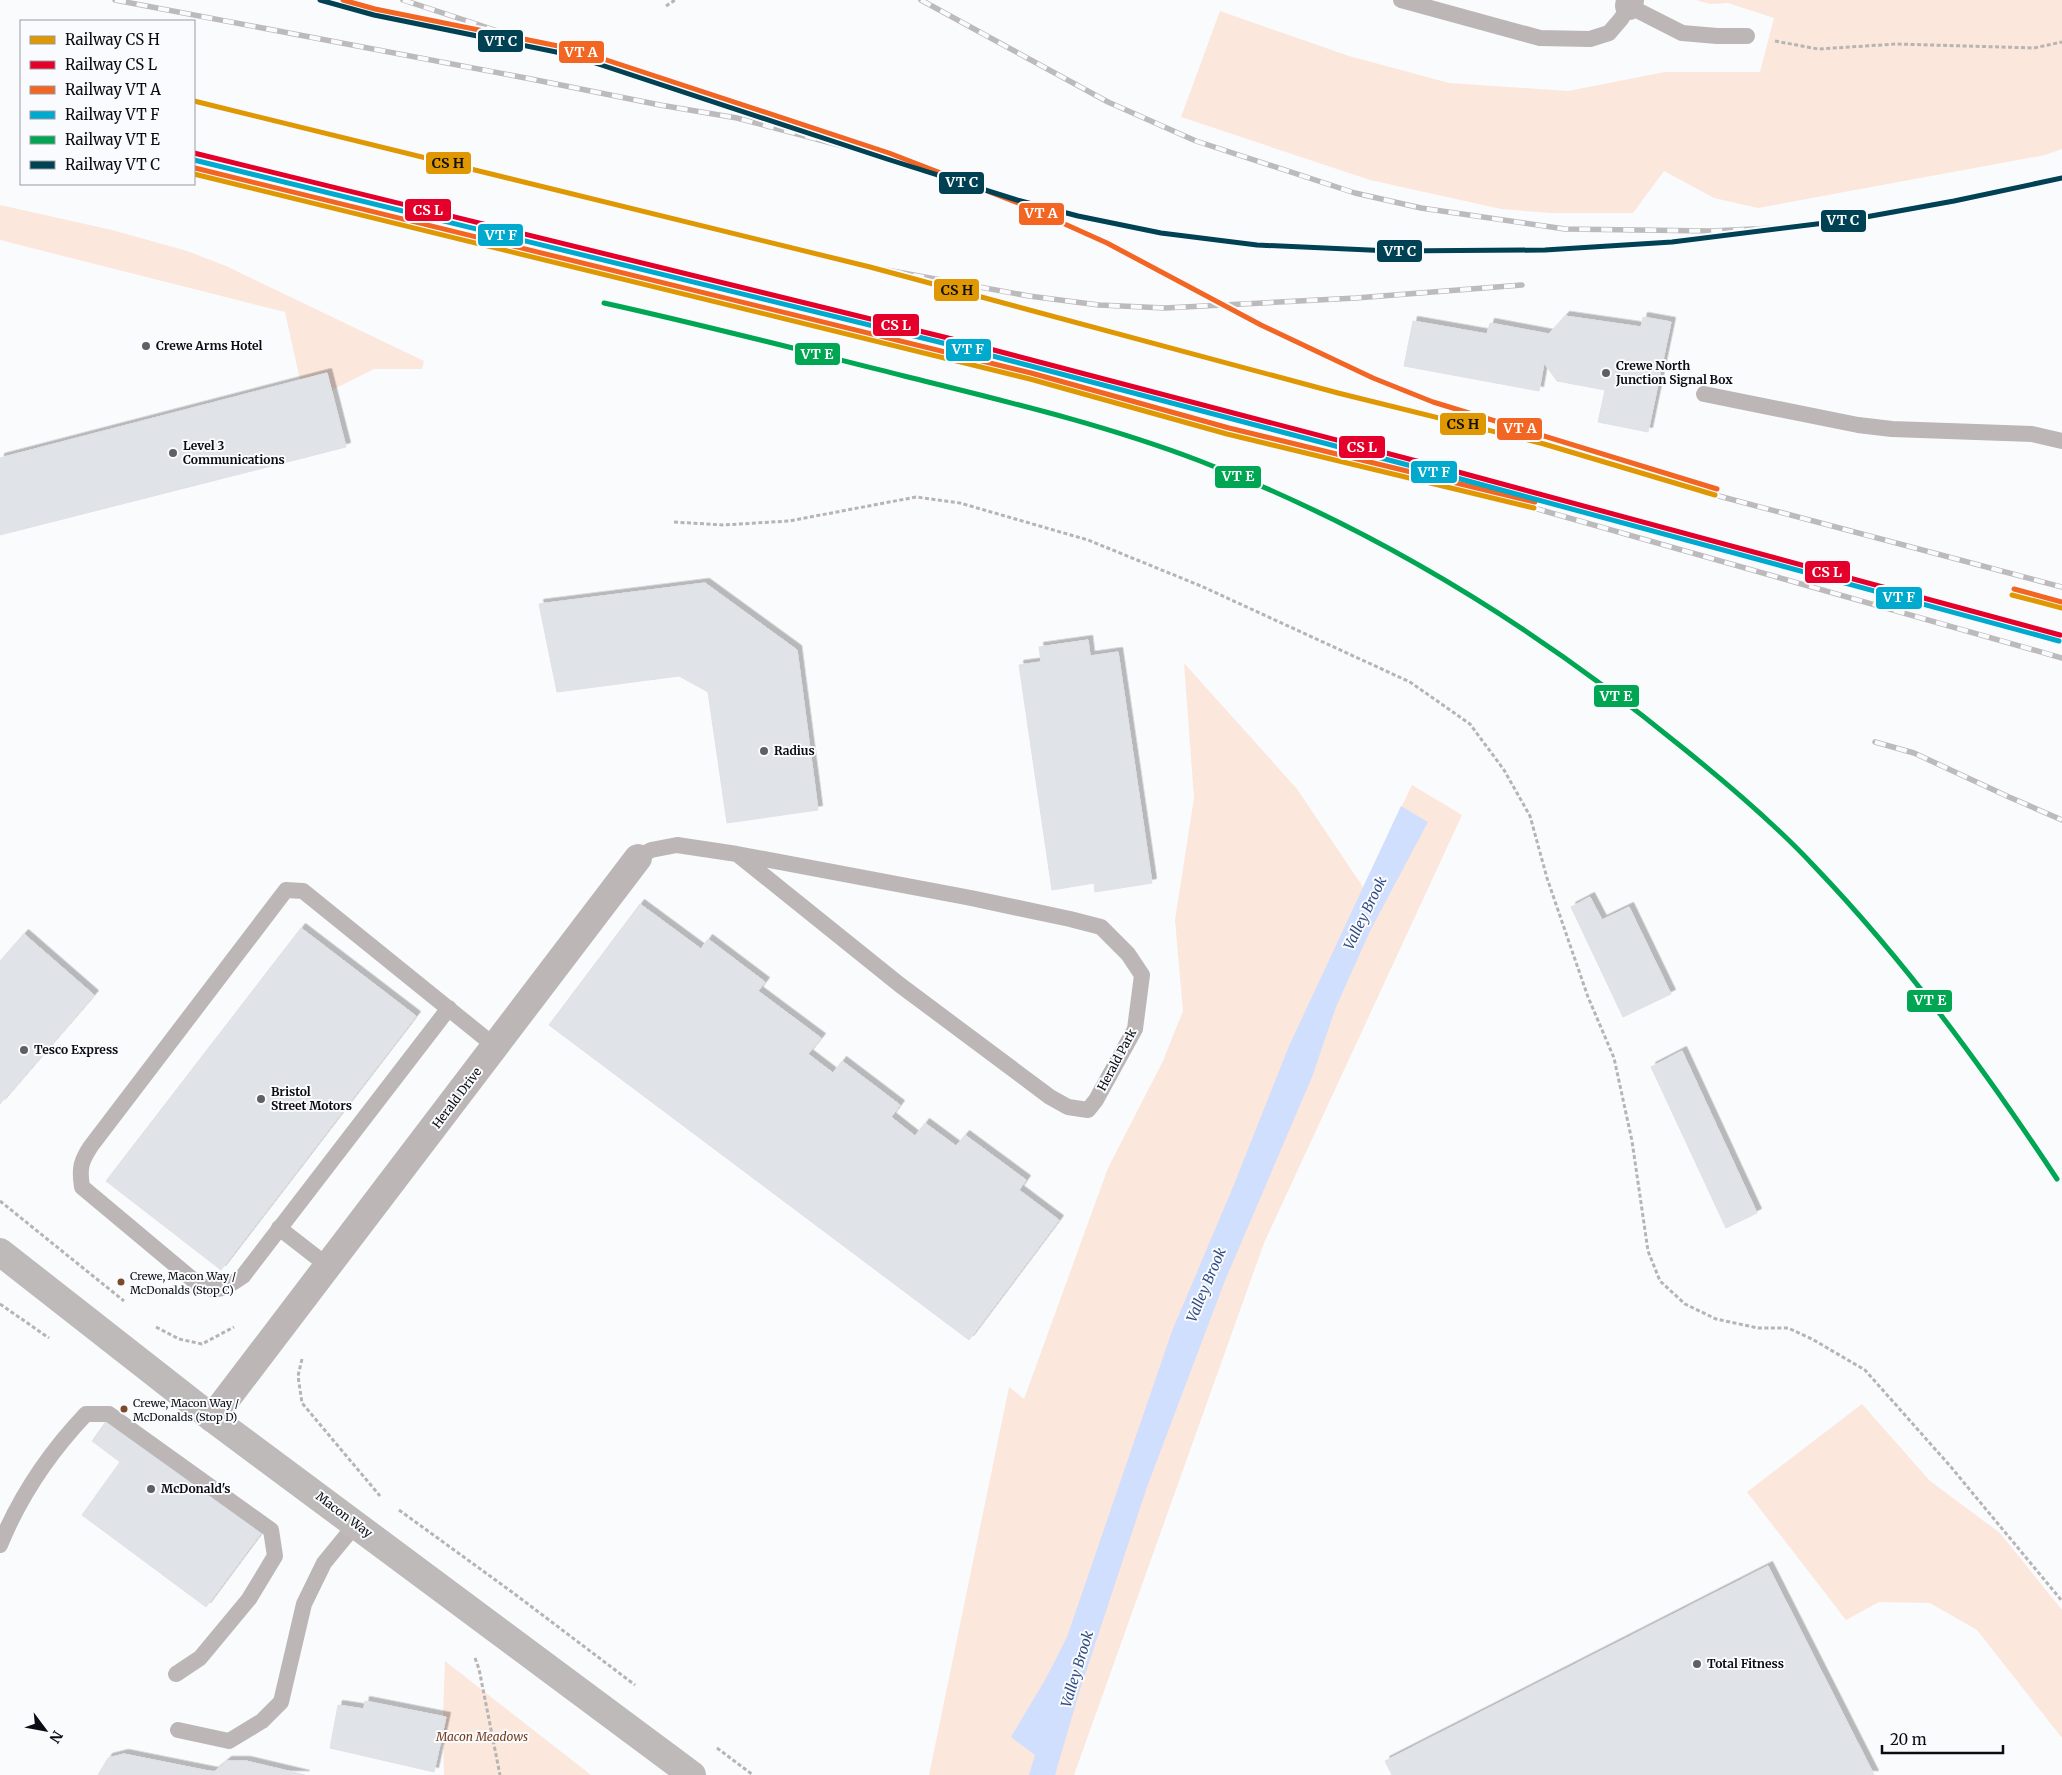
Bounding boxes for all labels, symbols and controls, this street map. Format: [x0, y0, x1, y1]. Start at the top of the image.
legend [20, 20, 195, 185]
line badge: VT C [477, 29, 524, 53]
text: Railway CS H [65, 30, 160, 49]
text: VT C [484, 32, 517, 50]
line badge: VT A [558, 40, 605, 64]
text: VT A [563, 43, 599, 61]
text: Railway CS L [65, 55, 158, 74]
text: Railway VT A [65, 80, 161, 99]
text: Railway VT F [65, 105, 159, 124]
text: Railway VT E [65, 130, 160, 149]
line badge: CS H [425, 151, 472, 175]
text: CS H [432, 154, 465, 172]
text: Railway VT C [65, 155, 160, 174]
line badge: VT C [938, 171, 985, 195]
text: VT C [945, 173, 978, 191]
line badge: CS L [404, 198, 452, 222]
text: CS L [413, 201, 443, 219]
line badge: VT A [1018, 202, 1065, 226]
text: VT A [1023, 204, 1059, 222]
line badge: VT C [1820, 209, 1867, 233]
text: VT C [1826, 211, 1859, 229]
line badge: VT F [477, 223, 524, 247]
text: VT F [484, 226, 517, 244]
line badge: VT C [1376, 239, 1423, 263]
text: VT C [1383, 242, 1416, 260]
line badge: CS H [933, 278, 980, 302]
text: CS H [941, 281, 974, 299]
line badge: CS L [872, 313, 920, 337]
text: CS L [881, 316, 911, 334]
place label: Crewe Arms Hotel [156, 338, 262, 353]
line badge: VT F [945, 338, 992, 362]
marker: Crewe Arms Hotel [140, 340, 152, 352]
text: VT F [951, 340, 984, 358]
line badge: VT E [794, 342, 841, 366]
text: VT E [800, 345, 833, 363]
place label: Crewe North Junction Signal Box [1615, 358, 1733, 387]
marker: Crewe North Junction Signal Box [1600, 367, 1612, 379]
line badge: CS H [1439, 412, 1487, 436]
text: CS H [1447, 415, 1480, 433]
line badge: VT A [1496, 417, 1543, 441]
text: VT A [1502, 419, 1538, 437]
line badge: CS L [1338, 435, 1386, 459]
place label: Level 3 Communications [183, 438, 285, 467]
text: CS L [1347, 438, 1377, 456]
marker: Level 3 Communications [167, 447, 179, 459]
line badge: VT F [1410, 460, 1458, 484]
text: VT F [1417, 463, 1450, 481]
line badge: VT E [1214, 465, 1262, 489]
text: VT E [1221, 467, 1254, 485]
line badge: CS L [1804, 560, 1851, 584]
text: CS L [1812, 563, 1842, 581]
line badge: VT F [1875, 586, 1923, 610]
text: VT F [1882, 588, 1915, 606]
line badge: VT E [1593, 684, 1640, 708]
text: VT E [1599, 687, 1632, 705]
place label: Radius [774, 743, 815, 758]
marker: Radius [758, 745, 770, 757]
water label: Valley Brook [1340, 873, 1391, 952]
line badge: VT E [1906, 989, 1953, 1013]
text: VT E [1913, 991, 1946, 1009]
street label: Herald Park [1094, 1026, 1139, 1093]
place label: Tesco Express [34, 1042, 118, 1057]
marker: Tesco Express [18, 1044, 30, 1056]
street label: Herald Drive [429, 1064, 484, 1131]
place label: Bristol Street Motors [271, 1084, 352, 1113]
marker: Bristol Street Motors [255, 1093, 267, 1105]
water label: Valley Brook [1182, 1245, 1230, 1325]
place label: Crewe, Macon Way / McDonalds (Stop C) [130, 1269, 236, 1297]
marker: Crewe, Macon Way / McDonalds (Stop C) [116, 1277, 126, 1287]
place label: Crewe, Macon Way / McDonalds (Stop D) [133, 1396, 239, 1424]
marker: Crewe, Macon Way / McDonalds (Stop D) [119, 1404, 129, 1414]
place label: McDonald's [161, 1481, 230, 1496]
marker: McDonald's [145, 1483, 157, 1495]
street label: Macon Way [313, 1489, 375, 1541]
water label: Valley Brook [1057, 1628, 1097, 1709]
place label: Total Fitness [1707, 1656, 1784, 1671]
marker: Total Fitness [1691, 1658, 1703, 1670]
north arrow [20, 1705, 70, 1755]
scale bar [1882, 1722, 2003, 1754]
text: N [45, 1727, 67, 1746]
park label: Macon Meadows [435, 1729, 528, 1744]
text: 20 m [1890, 1730, 1927, 1749]

